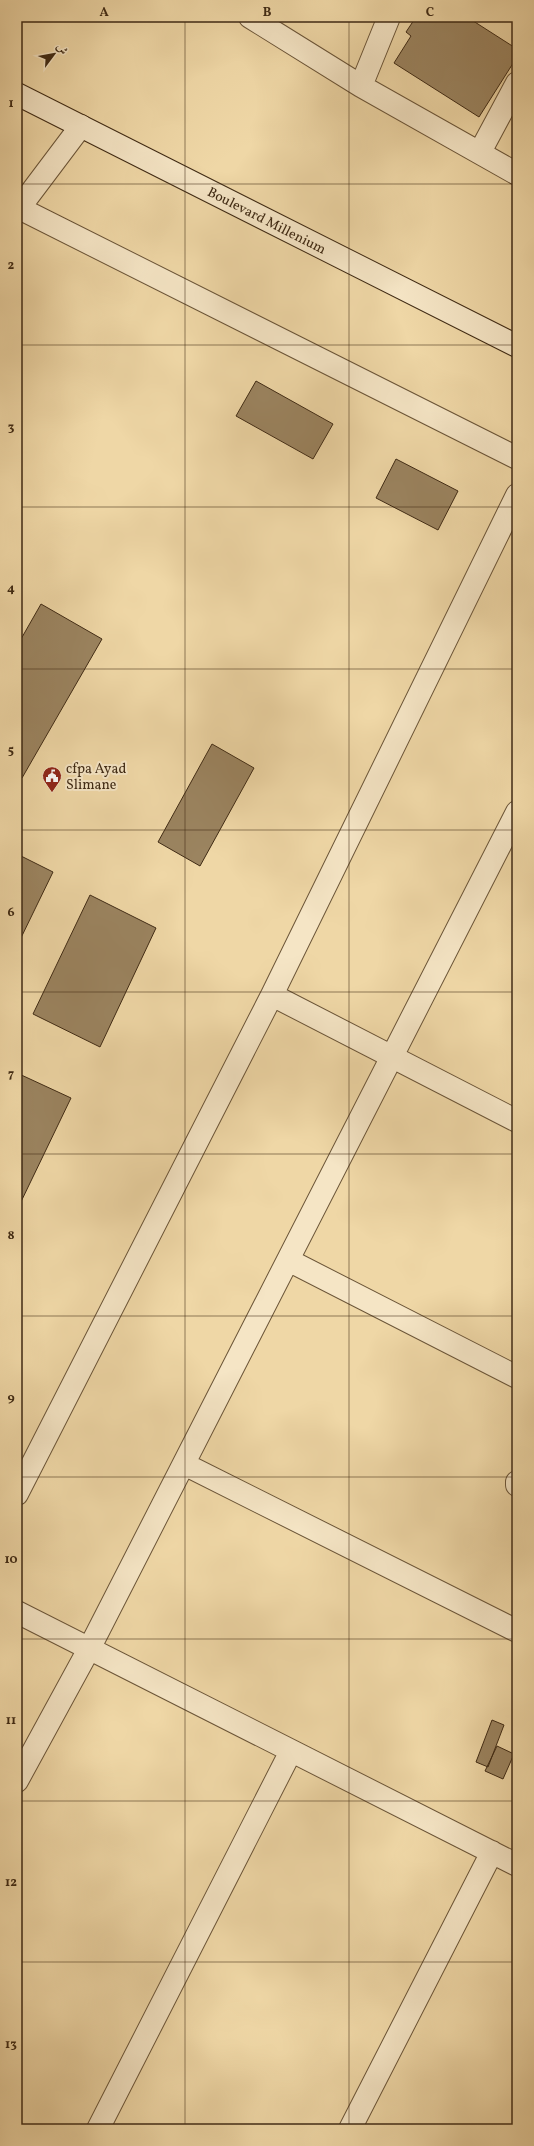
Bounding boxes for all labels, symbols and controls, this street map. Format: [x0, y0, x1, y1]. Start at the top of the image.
text: A [99, 4, 109, 22]
text: B [263, 4, 272, 22]
text: C [426, 4, 434, 22]
north arrow [34, 34, 74, 74]
text: ش [52, 41, 71, 58]
text: 1 [8, 95, 14, 113]
street label: Boulevard Millenium [204, 183, 329, 259]
text: 2 [8, 257, 15, 275]
text: 3 [8, 419, 15, 437]
text: 4 [7, 580, 15, 598]
text: 5 [8, 742, 14, 760]
place label: cfpa Ayad Slimane [66, 760, 126, 795]
public building icon: cfpa Ayad Slimane [41, 765, 63, 793]
text: 6 [7, 904, 15, 922]
text: 7 [8, 1066, 14, 1084]
text: 8 [7, 1227, 15, 1245]
text: 9 [7, 1389, 15, 1407]
text: 10 [4, 1551, 18, 1569]
text: 11 [6, 1712, 16, 1730]
text: 12 [5, 1874, 17, 1892]
text: 13 [5, 2036, 17, 2054]

